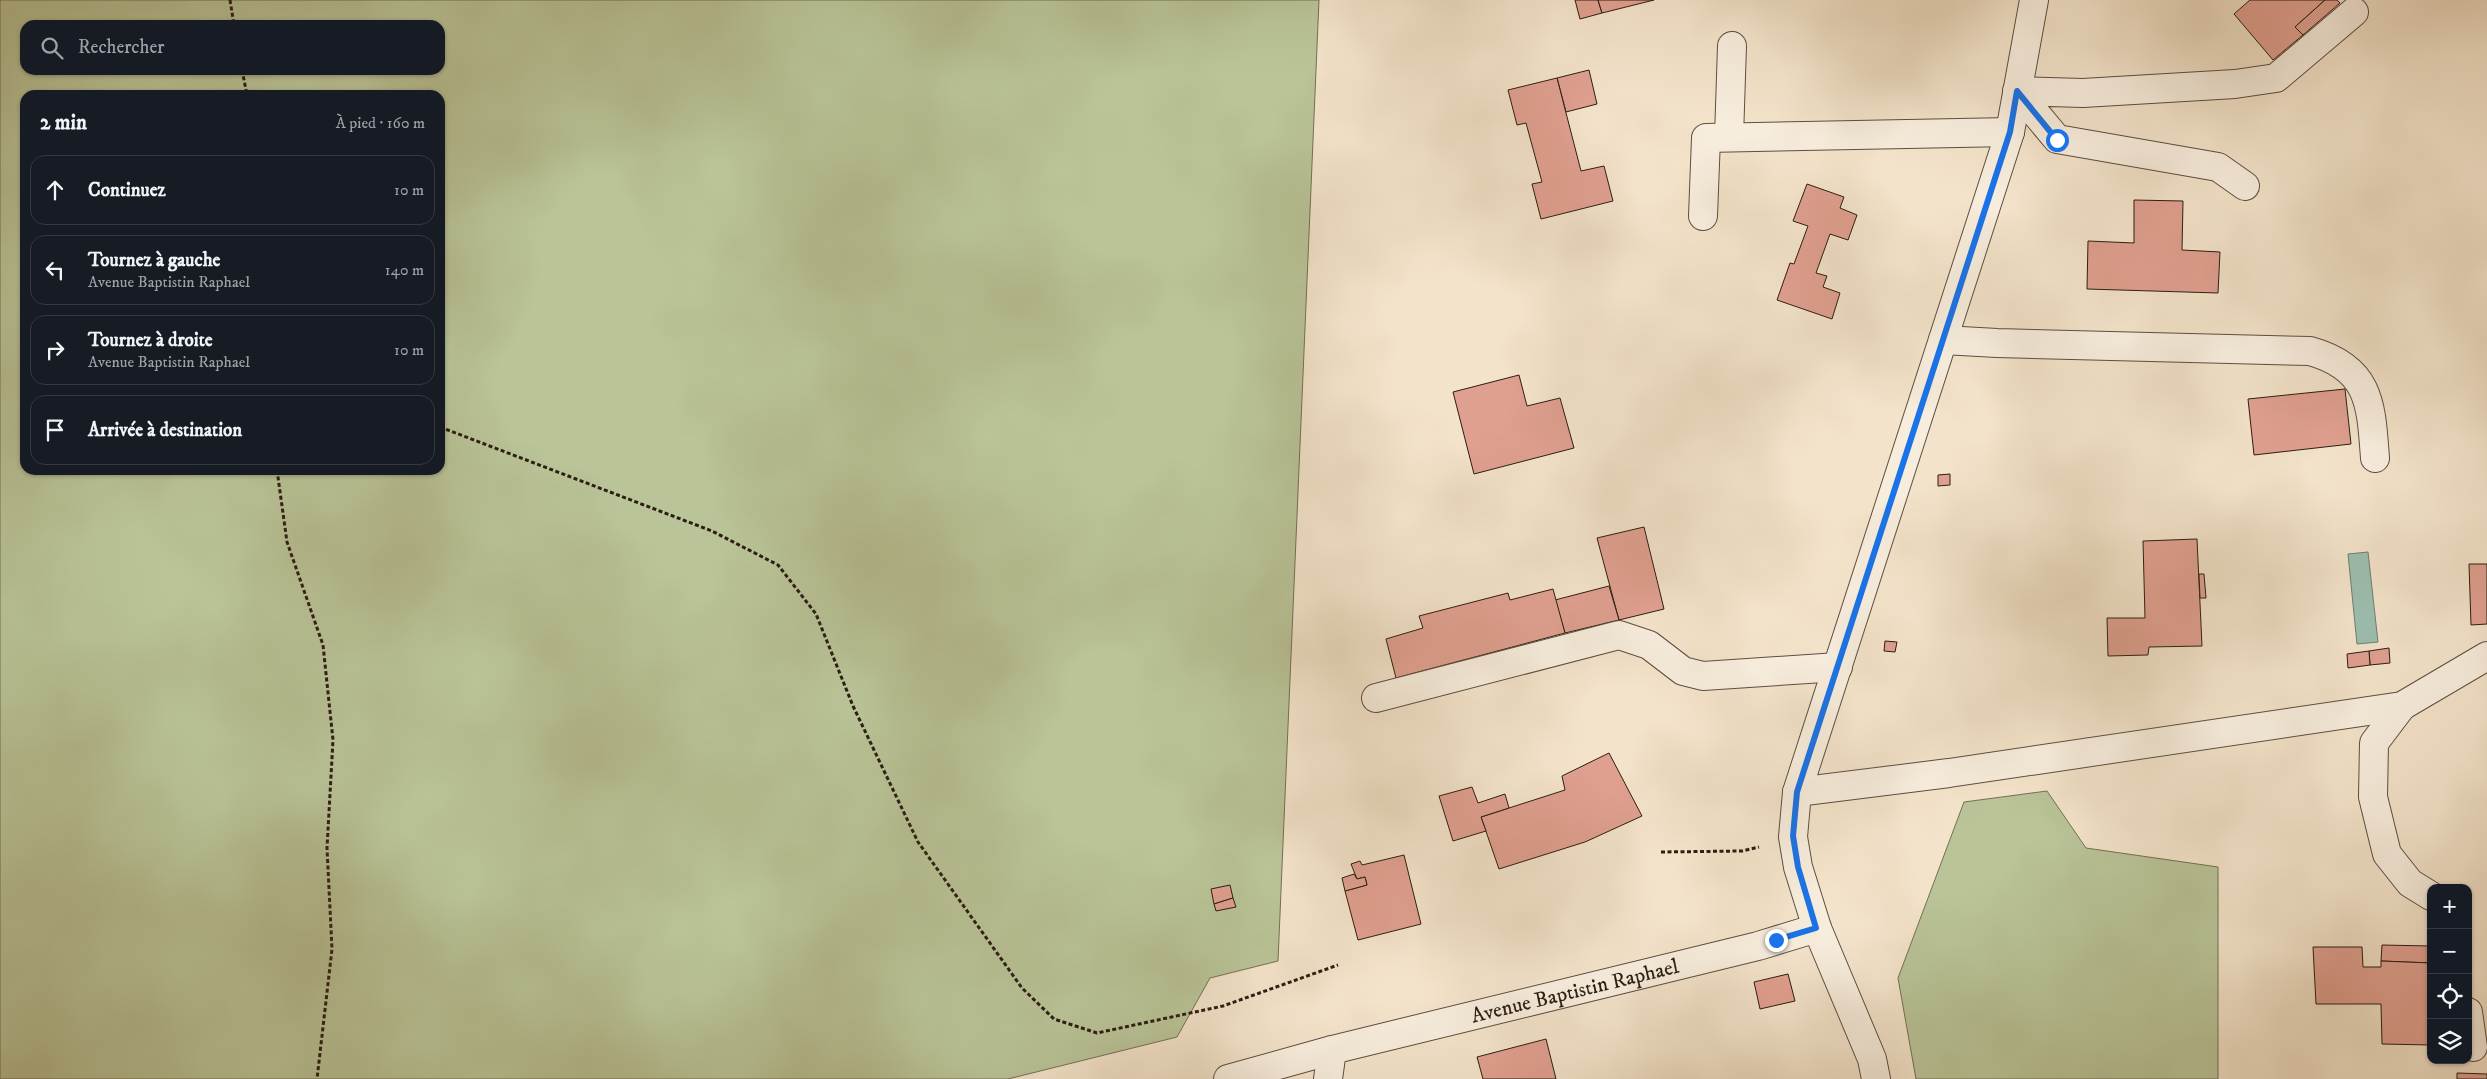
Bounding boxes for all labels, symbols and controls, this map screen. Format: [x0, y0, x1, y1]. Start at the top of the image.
search box [20, 20, 445, 75]
icon: search [38, 34, 66, 62]
text: Rechercher [78, 36, 164, 59]
text: 2 min [40, 110, 87, 136]
text: À pied · 160 m [336, 113, 425, 133]
route start [2046, 129, 2069, 152]
icon: ahead [41, 176, 69, 204]
text: Continuez [88, 179, 166, 202]
text: 10 m [394, 180, 424, 200]
text: Tournez à gauche [88, 249, 220, 272]
icon: left [41, 256, 69, 284]
text: 140 m [385, 260, 424, 280]
text: Avenue Baptistin Raphael [88, 272, 250, 292]
text: Tournez à droite [88, 329, 213, 352]
icon: right [41, 336, 69, 364]
text: 10 m [394, 340, 424, 360]
text: Avenue Baptistin Raphael [88, 352, 250, 372]
icon: arrive [41, 416, 69, 444]
text: Arrivée à destination [88, 419, 242, 442]
map controls [2427, 884, 2472, 1064]
button: + [2427, 884, 2472, 929]
route end [1765, 929, 1788, 952]
button: − [2427, 929, 2472, 974]
street label: Avenue Baptistin Raphael [1469, 954, 1682, 1030]
button: locate [2427, 974, 2472, 1019]
button: layers [2427, 1019, 2472, 1064]

